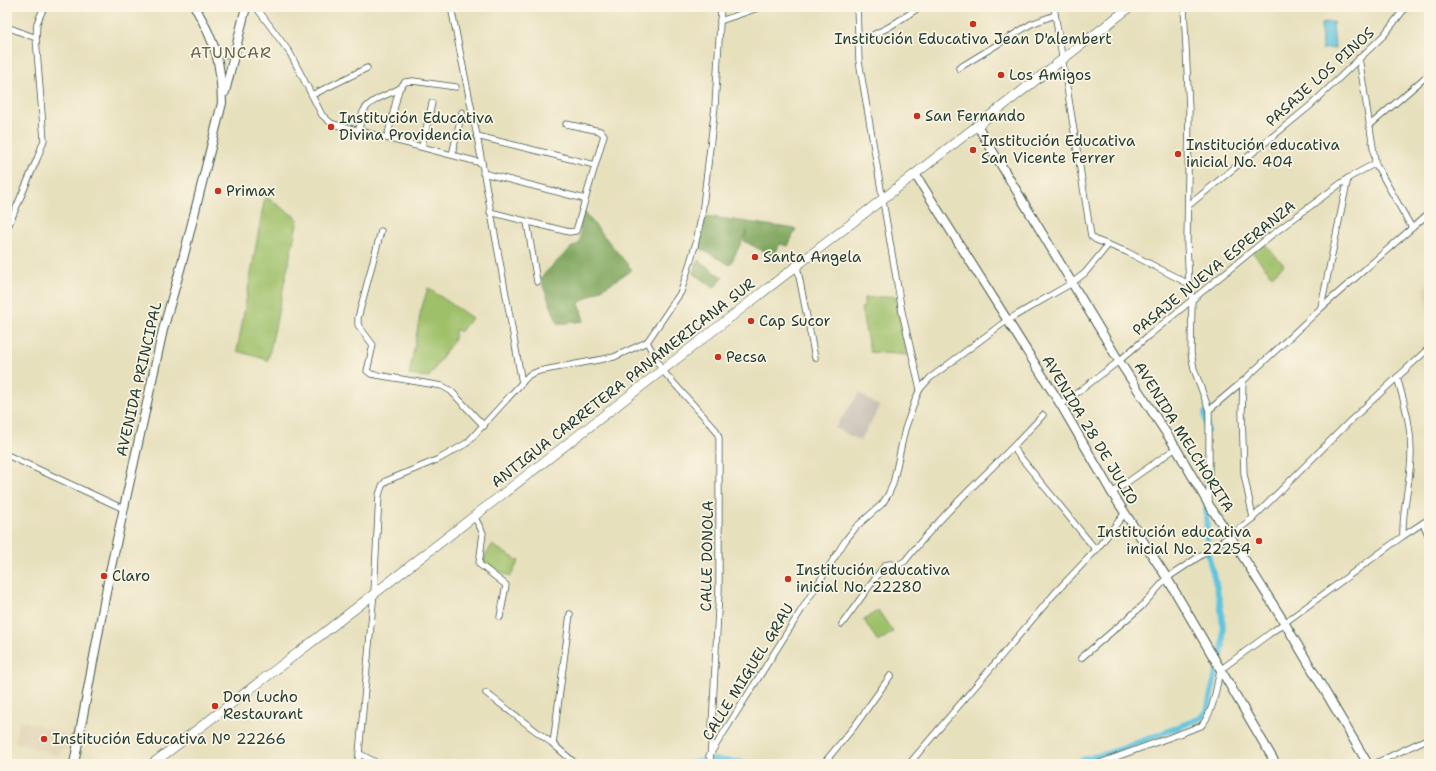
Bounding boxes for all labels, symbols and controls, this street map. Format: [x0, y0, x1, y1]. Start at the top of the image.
marker: Institución Educativa Jean D'alembert [968, 19, 978, 29]
street label: PASAJE LOS PINOS [1261, 23, 1379, 131]
place label: Institución Educativa Jean D'alembert [834, 29, 1112, 49]
district label: ATUNCAR [190, 42, 272, 63]
place label: Los Amigos [1009, 65, 1091, 85]
marker: Los Amigos [996, 70, 1006, 80]
place label: San Fernando [925, 106, 1025, 126]
place label: Institución Educativa Divina Providencia [339, 108, 494, 145]
marker: San Fernando [912, 111, 922, 121]
marker: Institución Educativa Divina Providencia [326, 122, 336, 132]
place label: Institución Educativa San Vicente Ferrer [981, 131, 1136, 168]
place label: Institución educativa inicial No. 404 [1186, 135, 1340, 172]
marker: Institución Educativa San Vicente Ferrer [968, 145, 978, 155]
marker: Institución educativa inicial No. 404 [1173, 149, 1183, 159]
place label: Primax [226, 181, 275, 201]
marker: Primax [213, 186, 223, 196]
street label: PASAJE NUEVA ESPERANZA [1128, 196, 1300, 340]
place label: Santa Angela [763, 247, 862, 267]
marker: Santa Angela [750, 252, 760, 262]
street label: ANTIGUA CARRETERA PANAMERICANA SUR [487, 274, 759, 492]
street label: AVENIDA PRINCIPAL [111, 300, 167, 458]
place label: Cap Sucor [759, 311, 831, 331]
marker: Cap Sucor [746, 316, 756, 326]
place label: Pecsa [726, 347, 767, 367]
marker: Pecsa [713, 352, 723, 362]
street label: AVENIDA 28 DE JULIO [1037, 352, 1143, 508]
street label: AVENIDA MELCHORITA [1129, 358, 1239, 516]
street label: CALLE DONOLA [696, 500, 718, 612]
place label: Institución educativa inicial No. 22254 [1097, 522, 1252, 559]
marker: Institución educativa inicial No. 22254 [1254, 536, 1264, 546]
place label: Institución educativa inicial No. 22280 [796, 560, 950, 597]
place label: Claro [112, 566, 150, 586]
marker: Claro [99, 571, 109, 581]
marker: Institución educativa inicial No. 22280 [783, 574, 793, 584]
street label: CALLE MIGUEL GRAU [698, 600, 798, 744]
place label: Don Lucho Restaurant [223, 687, 303, 724]
marker: Don Lucho Restaurant [210, 701, 220, 711]
place label: Institución Educativa Nº 22266 [52, 729, 286, 749]
marker: Institución Educativa Nº 22266 [39, 734, 49, 744]

